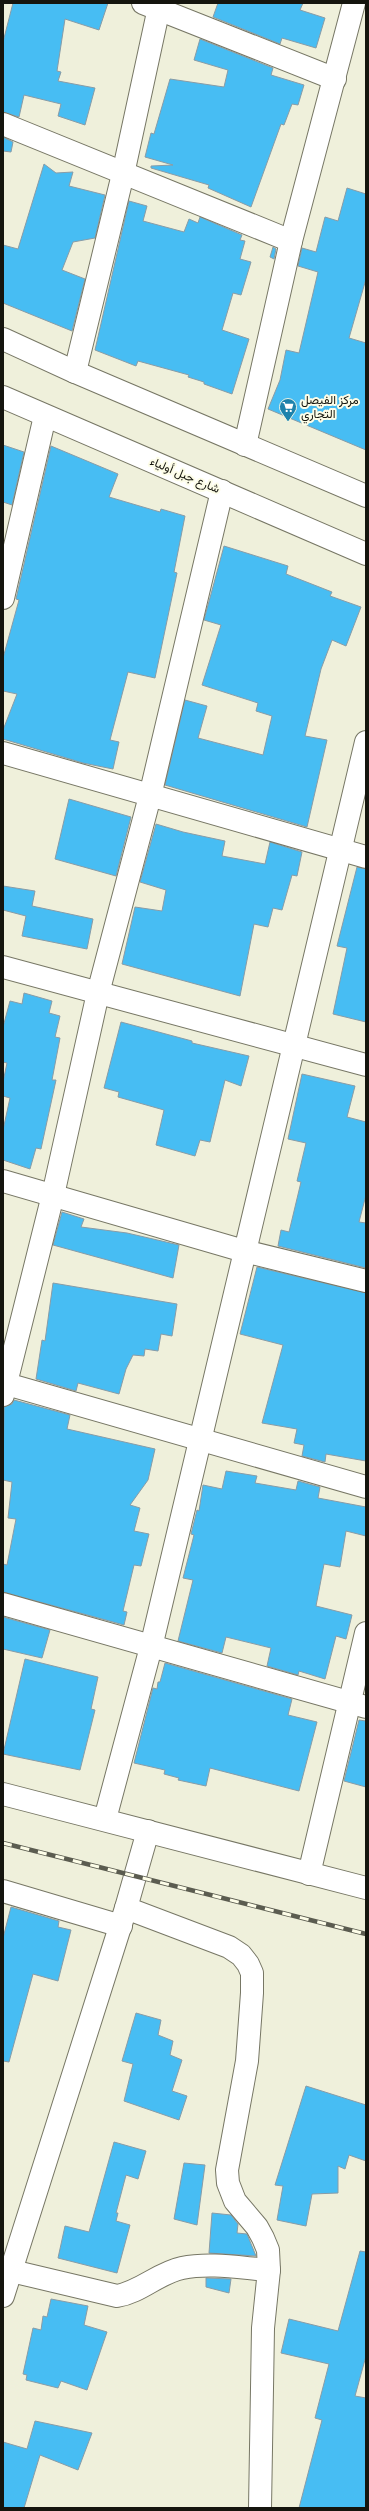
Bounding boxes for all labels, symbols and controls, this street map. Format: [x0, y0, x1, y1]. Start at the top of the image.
place label: مركز الفيصل التجاري [301, 393, 359, 424]
supermarket icon: مركز الفيصل التجاري [278, 397, 298, 422]
street label: شارع جبل أولياء [147, 454, 222, 498]

